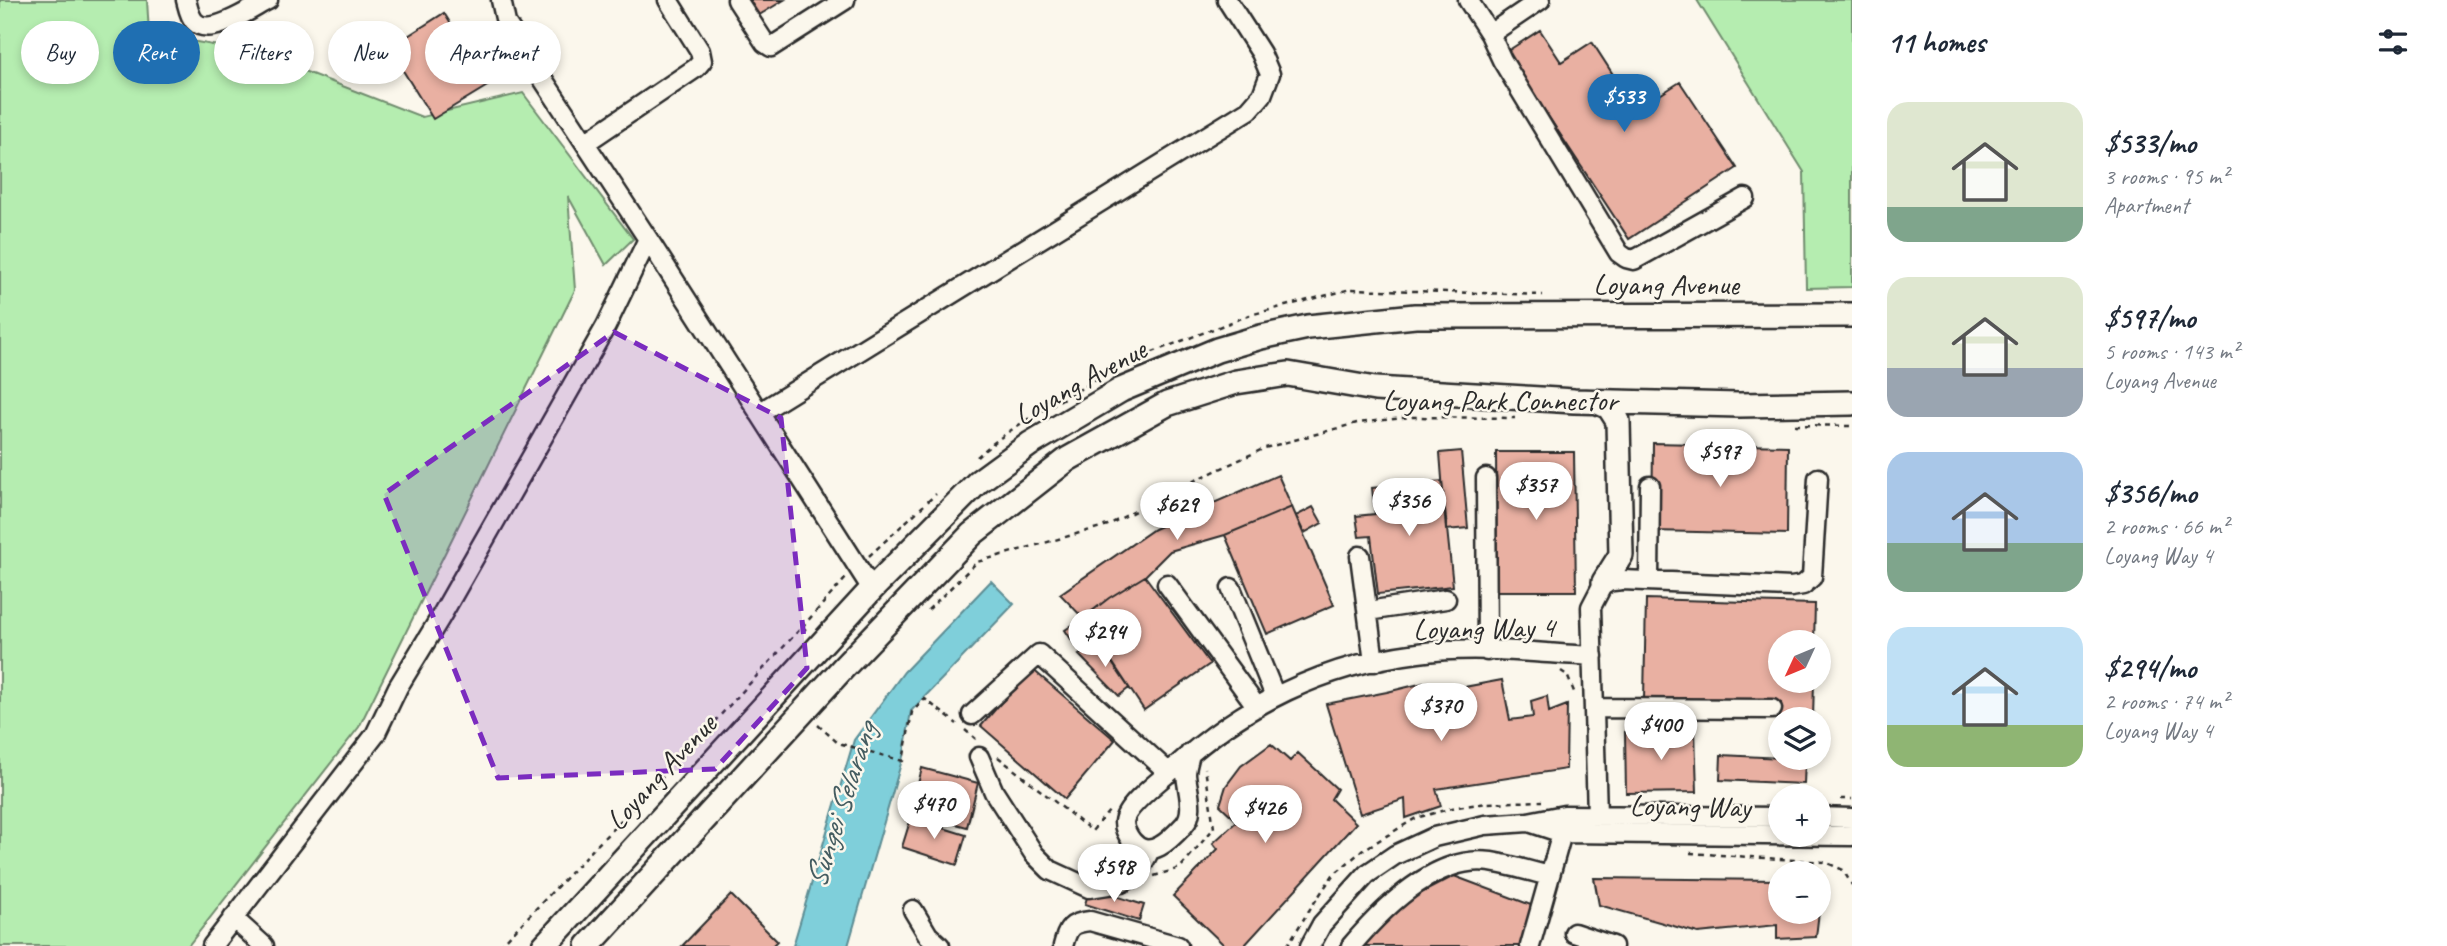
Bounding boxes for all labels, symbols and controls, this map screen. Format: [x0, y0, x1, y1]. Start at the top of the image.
chip: Buy [21, 21, 99, 84]
chip: Rent [113, 21, 200, 84]
chip: Filters [214, 21, 314, 84]
chip: New [328, 21, 411, 84]
chip: Apartment [425, 21, 561, 84]
text: 11 homes [1887, 23, 1985, 61]
icon: filters [2374, 23, 2412, 61]
pin: $533 [1583, 74, 1665, 134]
text: $533 [1603, 82, 1645, 111]
text: $533/mo [2104, 124, 2196, 162]
icon: home [1943, 130, 2027, 214]
text: 3 rooms · 95 m² [2104, 162, 2228, 191]
text: Apartment [2104, 191, 2189, 220]
street label: Loyang Avenue [1593, 265, 1741, 303]
text: $597/mo [2104, 299, 2195, 337]
icon: home [1943, 305, 2027, 389]
street label: Loyang Avenue [1007, 329, 1155, 434]
text: 5 rooms · 143 m² [2104, 337, 2239, 366]
text: Loyang Avenue [2104, 366, 2216, 395]
street label: Loyang Park Connector [1383, 381, 1620, 419]
pin: $597 [1679, 430, 1761, 489]
text: $597 [1700, 437, 1740, 466]
pin: $357 [1495, 462, 1577, 522]
text: $357 [1516, 470, 1556, 499]
text: $356/mo [2104, 474, 2197, 512]
pin: $356 [1368, 478, 1450, 538]
icon: home [1943, 480, 2027, 564]
pin: $629 [1136, 482, 1218, 542]
text: $356 [1388, 486, 1430, 515]
text: $629 [1156, 490, 1198, 519]
text: 2 rooms · 66 m² [2104, 512, 2228, 541]
text: Loyang Way 4 [2104, 541, 2213, 570]
street label: Loyang Way 4 [1413, 608, 1558, 648]
pin: $294 [1064, 610, 1146, 669]
text: $294 [1084, 617, 1126, 646]
north arrow [1768, 630, 1830, 693]
map controls [1768, 630, 1831, 924]
text: $294/mo [2104, 649, 2196, 687]
icon: home [1943, 655, 2027, 739]
pin: $370 [1400, 684, 1482, 743]
text: 2 rooms · 74 m² [2104, 687, 2228, 716]
text: $370 [1420, 691, 1462, 720]
pin: $400 [1620, 702, 1702, 762]
street label: Loyang Avenue [597, 704, 726, 838]
button: layers [1768, 707, 1831, 770]
text: $400 [1640, 710, 1682, 739]
water label: Sungei Selarang [795, 713, 888, 893]
text: Loyang Way 4 [2104, 716, 2213, 745]
pin: $470 [893, 782, 975, 841]
button: + [1768, 784, 1831, 847]
pin: $426 [1224, 786, 1306, 845]
street label: Loyang Way [1629, 786, 1754, 826]
text: $470 [913, 789, 955, 818]
text: $426 [1244, 793, 1286, 822]
pin: $598 [1073, 844, 1155, 904]
text: $598 [1094, 852, 1134, 881]
button: − [1768, 861, 1831, 924]

